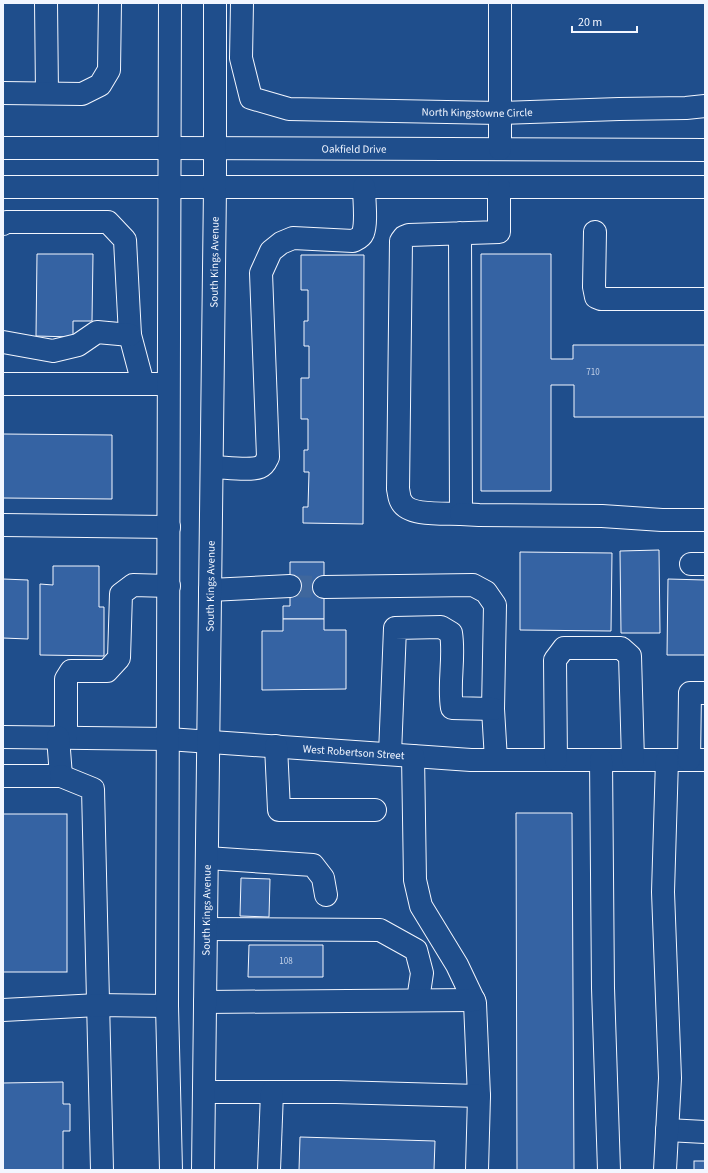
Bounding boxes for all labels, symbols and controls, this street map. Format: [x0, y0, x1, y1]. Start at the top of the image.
scale bar [572, 8, 637, 34]
text: 20 m [578, 14, 602, 31]
street label: North Kingstowne Circle [422, 104, 533, 120]
street label: Oakfield Drive [322, 141, 387, 156]
street label: South Kings Avenue [206, 216, 222, 308]
house number: 710 [586, 366, 600, 379]
street label: South Kings Avenue [202, 540, 218, 632]
street label: West Robertson Street [302, 741, 405, 763]
street label: South Kings Avenue [198, 864, 214, 956]
house number: 108 [279, 955, 293, 968]

